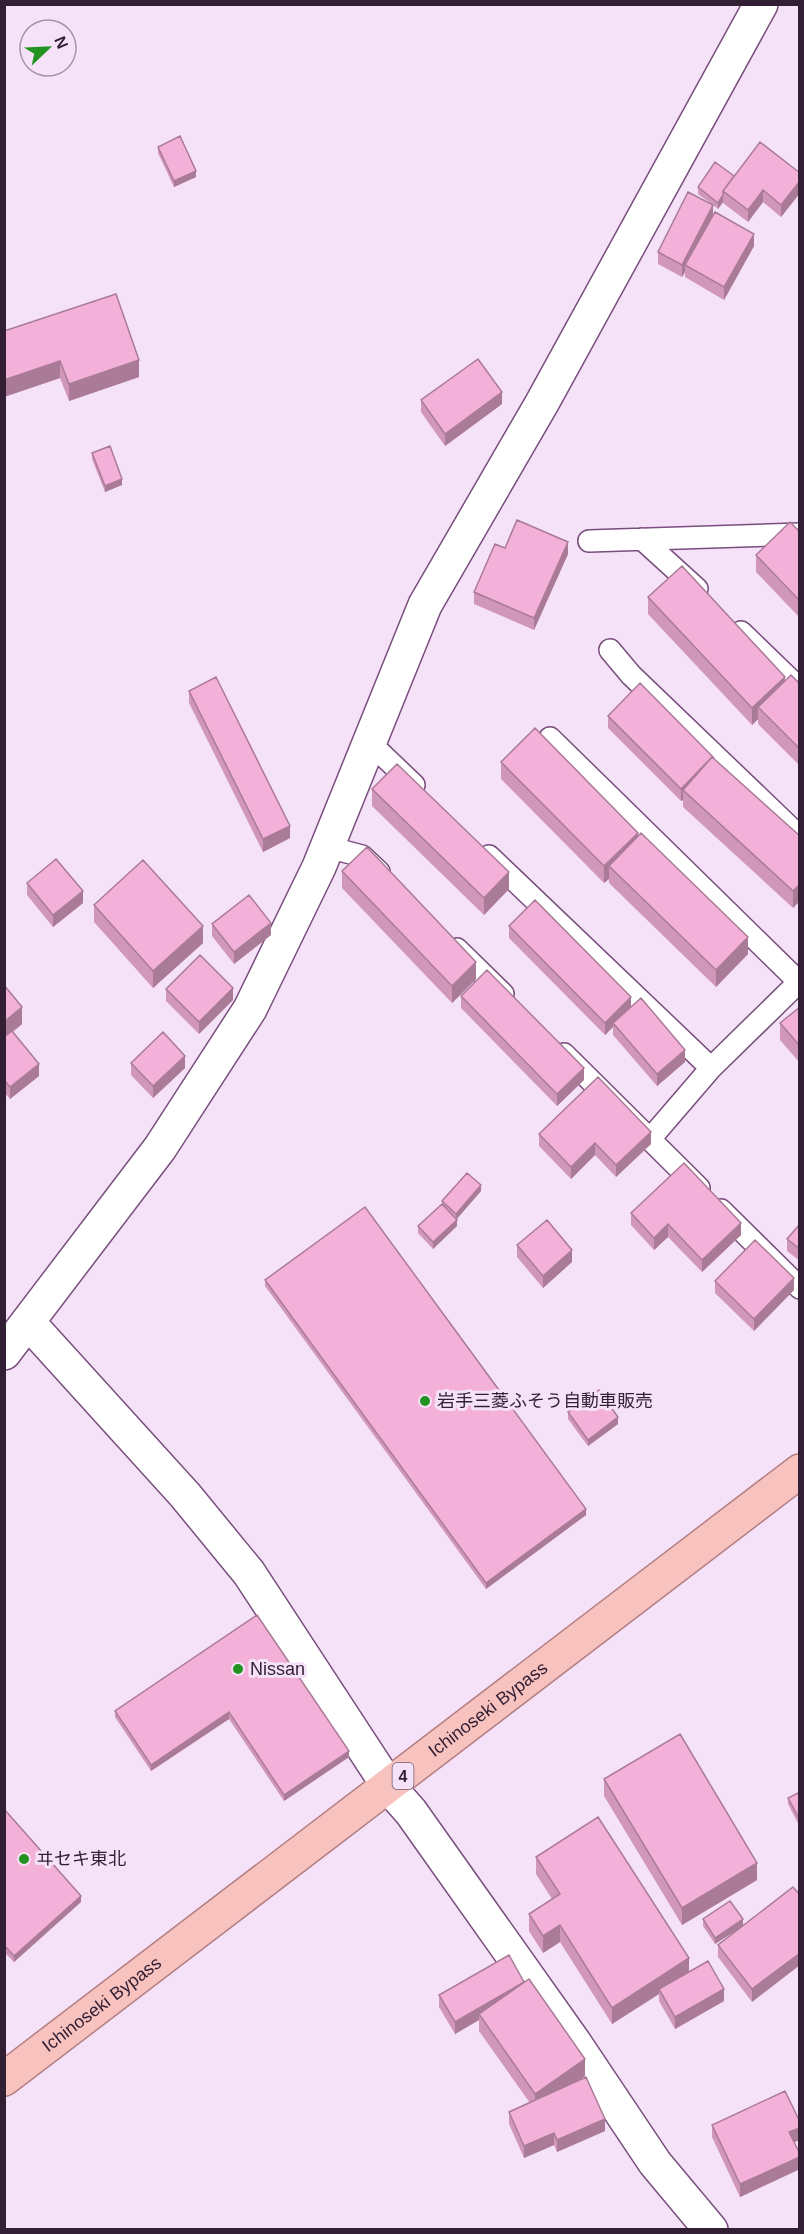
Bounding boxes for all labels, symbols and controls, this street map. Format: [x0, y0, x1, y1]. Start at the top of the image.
north arrow [18, 18, 78, 78]
text: N [51, 34, 71, 51]
place label: 岩手三菱ふそう自動車販売 [437, 1391, 653, 1411]
marker: 岩手三菱ふそう自動車販売 [418, 1394, 432, 1408]
street label: Ichinoseki Bypass [425, 1658, 551, 1761]
place label: Nissan [250, 1659, 305, 1679]
marker: Nissan [231, 1662, 245, 1676]
road number: 4 [392, 1763, 414, 1789]
place label: ヰセキ東北 [36, 1849, 126, 1869]
marker: ヰセキ東北 [17, 1852, 31, 1866]
street label: Ichinoseki Bypass [38, 1953, 165, 2056]

